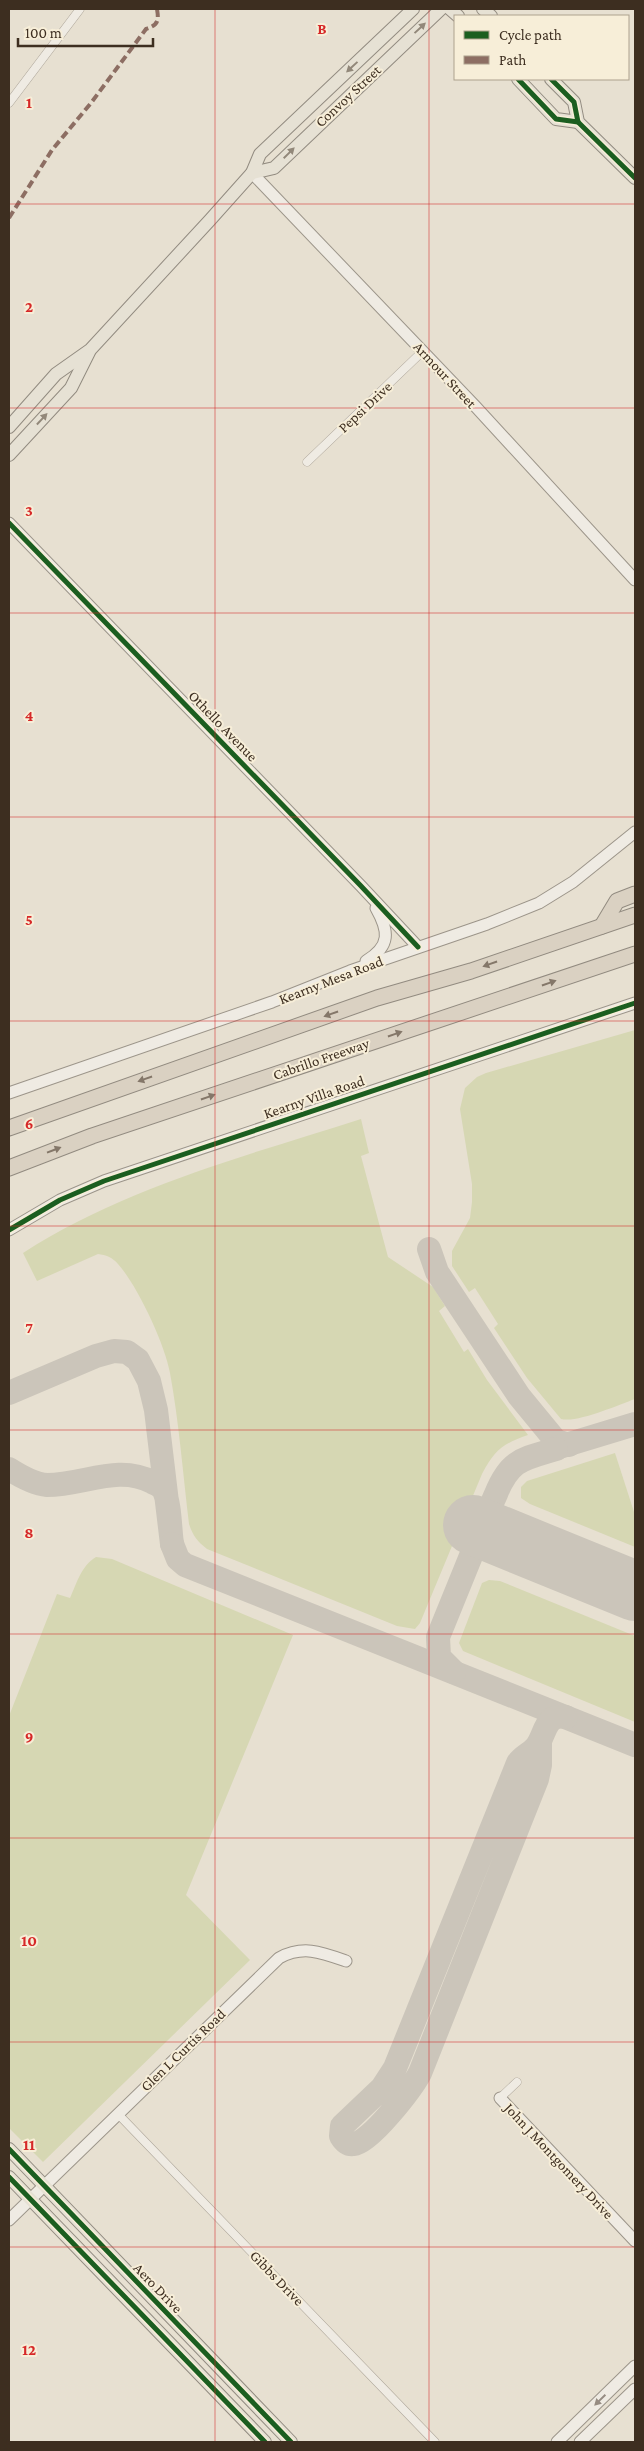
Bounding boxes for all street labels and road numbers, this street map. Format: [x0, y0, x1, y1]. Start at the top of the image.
street label: Convoy Street [312, 61, 385, 131]
street label: Armour Street [410, 339, 480, 412]
street label: Pepsi Drive [335, 378, 396, 436]
street label: Othello Avenue [185, 687, 261, 765]
street label: Kearny Mesa Road [277, 953, 386, 1008]
street label: Cabrillo Freeway [271, 1035, 372, 1084]
street label: Kearny Villa Road [262, 1072, 367, 1123]
street label: Glen L Curtis Road [137, 2006, 229, 2094]
street label: John J Montgomery Drive [499, 2099, 617, 2223]
street label: Gibbs Drive [247, 2247, 307, 2309]
street label: Aero Drive [130, 2260, 186, 2317]

